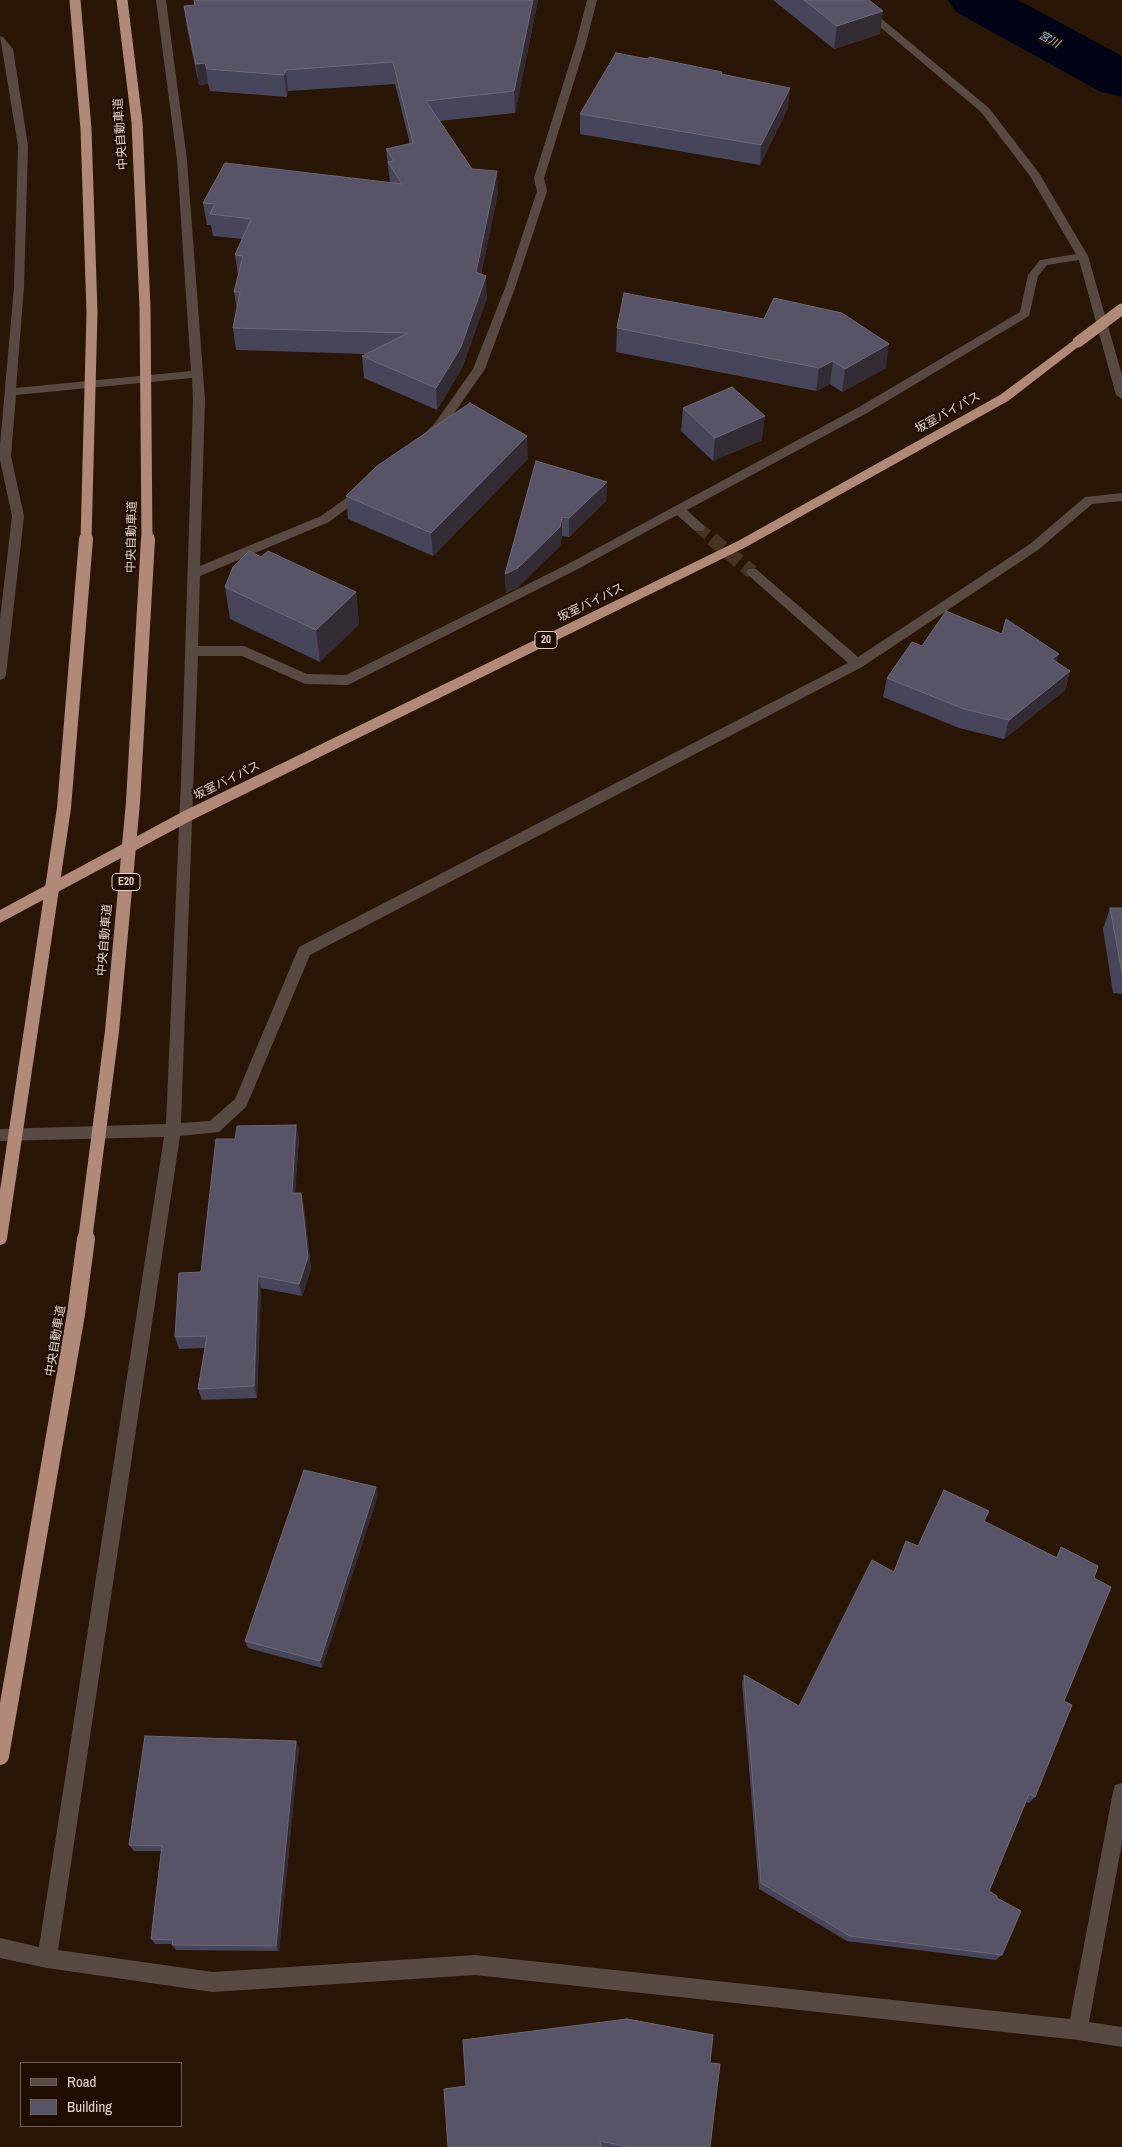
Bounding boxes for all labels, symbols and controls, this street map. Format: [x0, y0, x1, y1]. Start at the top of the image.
water label: 宮川 [1036, 29, 1062, 51]
street label: 中央自動車道 [111, 98, 131, 170]
street label: 坂室バイパス [913, 389, 983, 437]
street label: 中央自動車道 [124, 501, 140, 573]
street label: 坂室バイパス [555, 581, 627, 625]
road number: 20 [535, 632, 557, 648]
street label: 坂室バイパス [191, 759, 263, 803]
road number: E20 [112, 874, 140, 890]
street label: 中央自動車道 [95, 904, 115, 976]
street label: 中央自動車道 [43, 1304, 69, 1378]
legend [20, 2062, 182, 2127]
text: Road [67, 2071, 96, 2092]
text: Building [67, 2096, 112, 2117]

